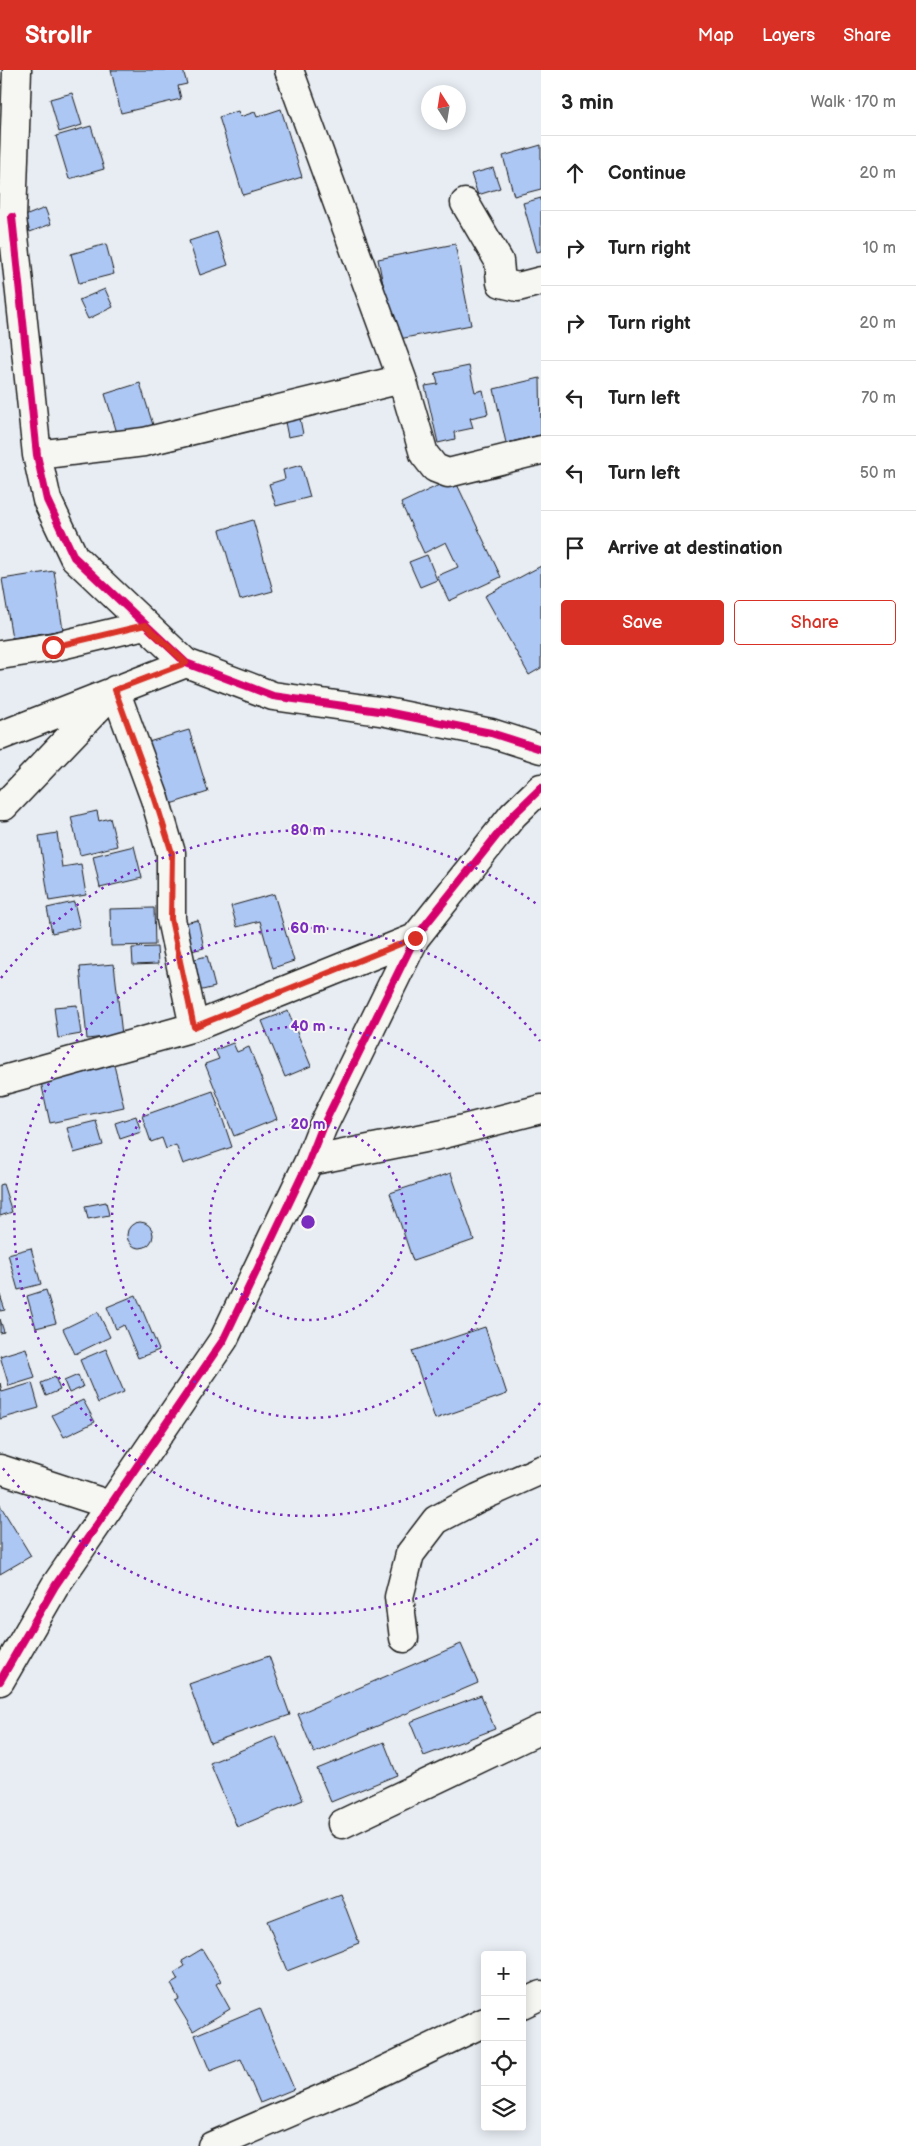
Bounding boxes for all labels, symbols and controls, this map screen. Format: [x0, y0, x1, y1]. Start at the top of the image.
text: Strollr [25, 21, 92, 50]
text: Map [698, 25, 734, 46]
text: Layers [762, 25, 815, 46]
text: Share [843, 25, 891, 46]
north arrow [421, 85, 466, 130]
text: 3 min [561, 90, 614, 115]
text: Walk · 170 m [810, 93, 896, 112]
icon: ahead [561, 159, 589, 187]
text: Continue [608, 162, 686, 185]
text: 20 m [860, 164, 896, 183]
icon: right [561, 234, 589, 262]
text: Turn right [608, 237, 691, 260]
text: 10 m [863, 239, 896, 258]
icon: right [561, 309, 589, 337]
text: Turn right [608, 312, 691, 335]
text: 20 m [860, 314, 896, 333]
icon: left [561, 384, 589, 412]
text: Turn left [608, 387, 680, 410]
text: 70 m [861, 389, 896, 408]
icon: left [561, 459, 589, 487]
text: Turn left [608, 462, 680, 485]
text: 50 m [860, 464, 896, 483]
icon: arrive [561, 534, 589, 562]
text: Arrive at destination [608, 537, 783, 560]
button: Save [561, 600, 724, 645]
button: Share [734, 600, 896, 645]
route start [42, 636, 65, 659]
text: 80 m [290, 821, 326, 840]
text: 60 m [290, 919, 326, 938]
route end [404, 927, 427, 950]
text: 40 m [290, 1017, 326, 1036]
text: 20 m [291, 1115, 326, 1134]
centre of rings [299, 1213, 317, 1231]
map controls [481, 1951, 526, 2131]
button: + [481, 1951, 526, 1996]
button: − [481, 1996, 526, 2041]
button: locate [481, 2041, 526, 2086]
button: layers [481, 2086, 526, 2131]

